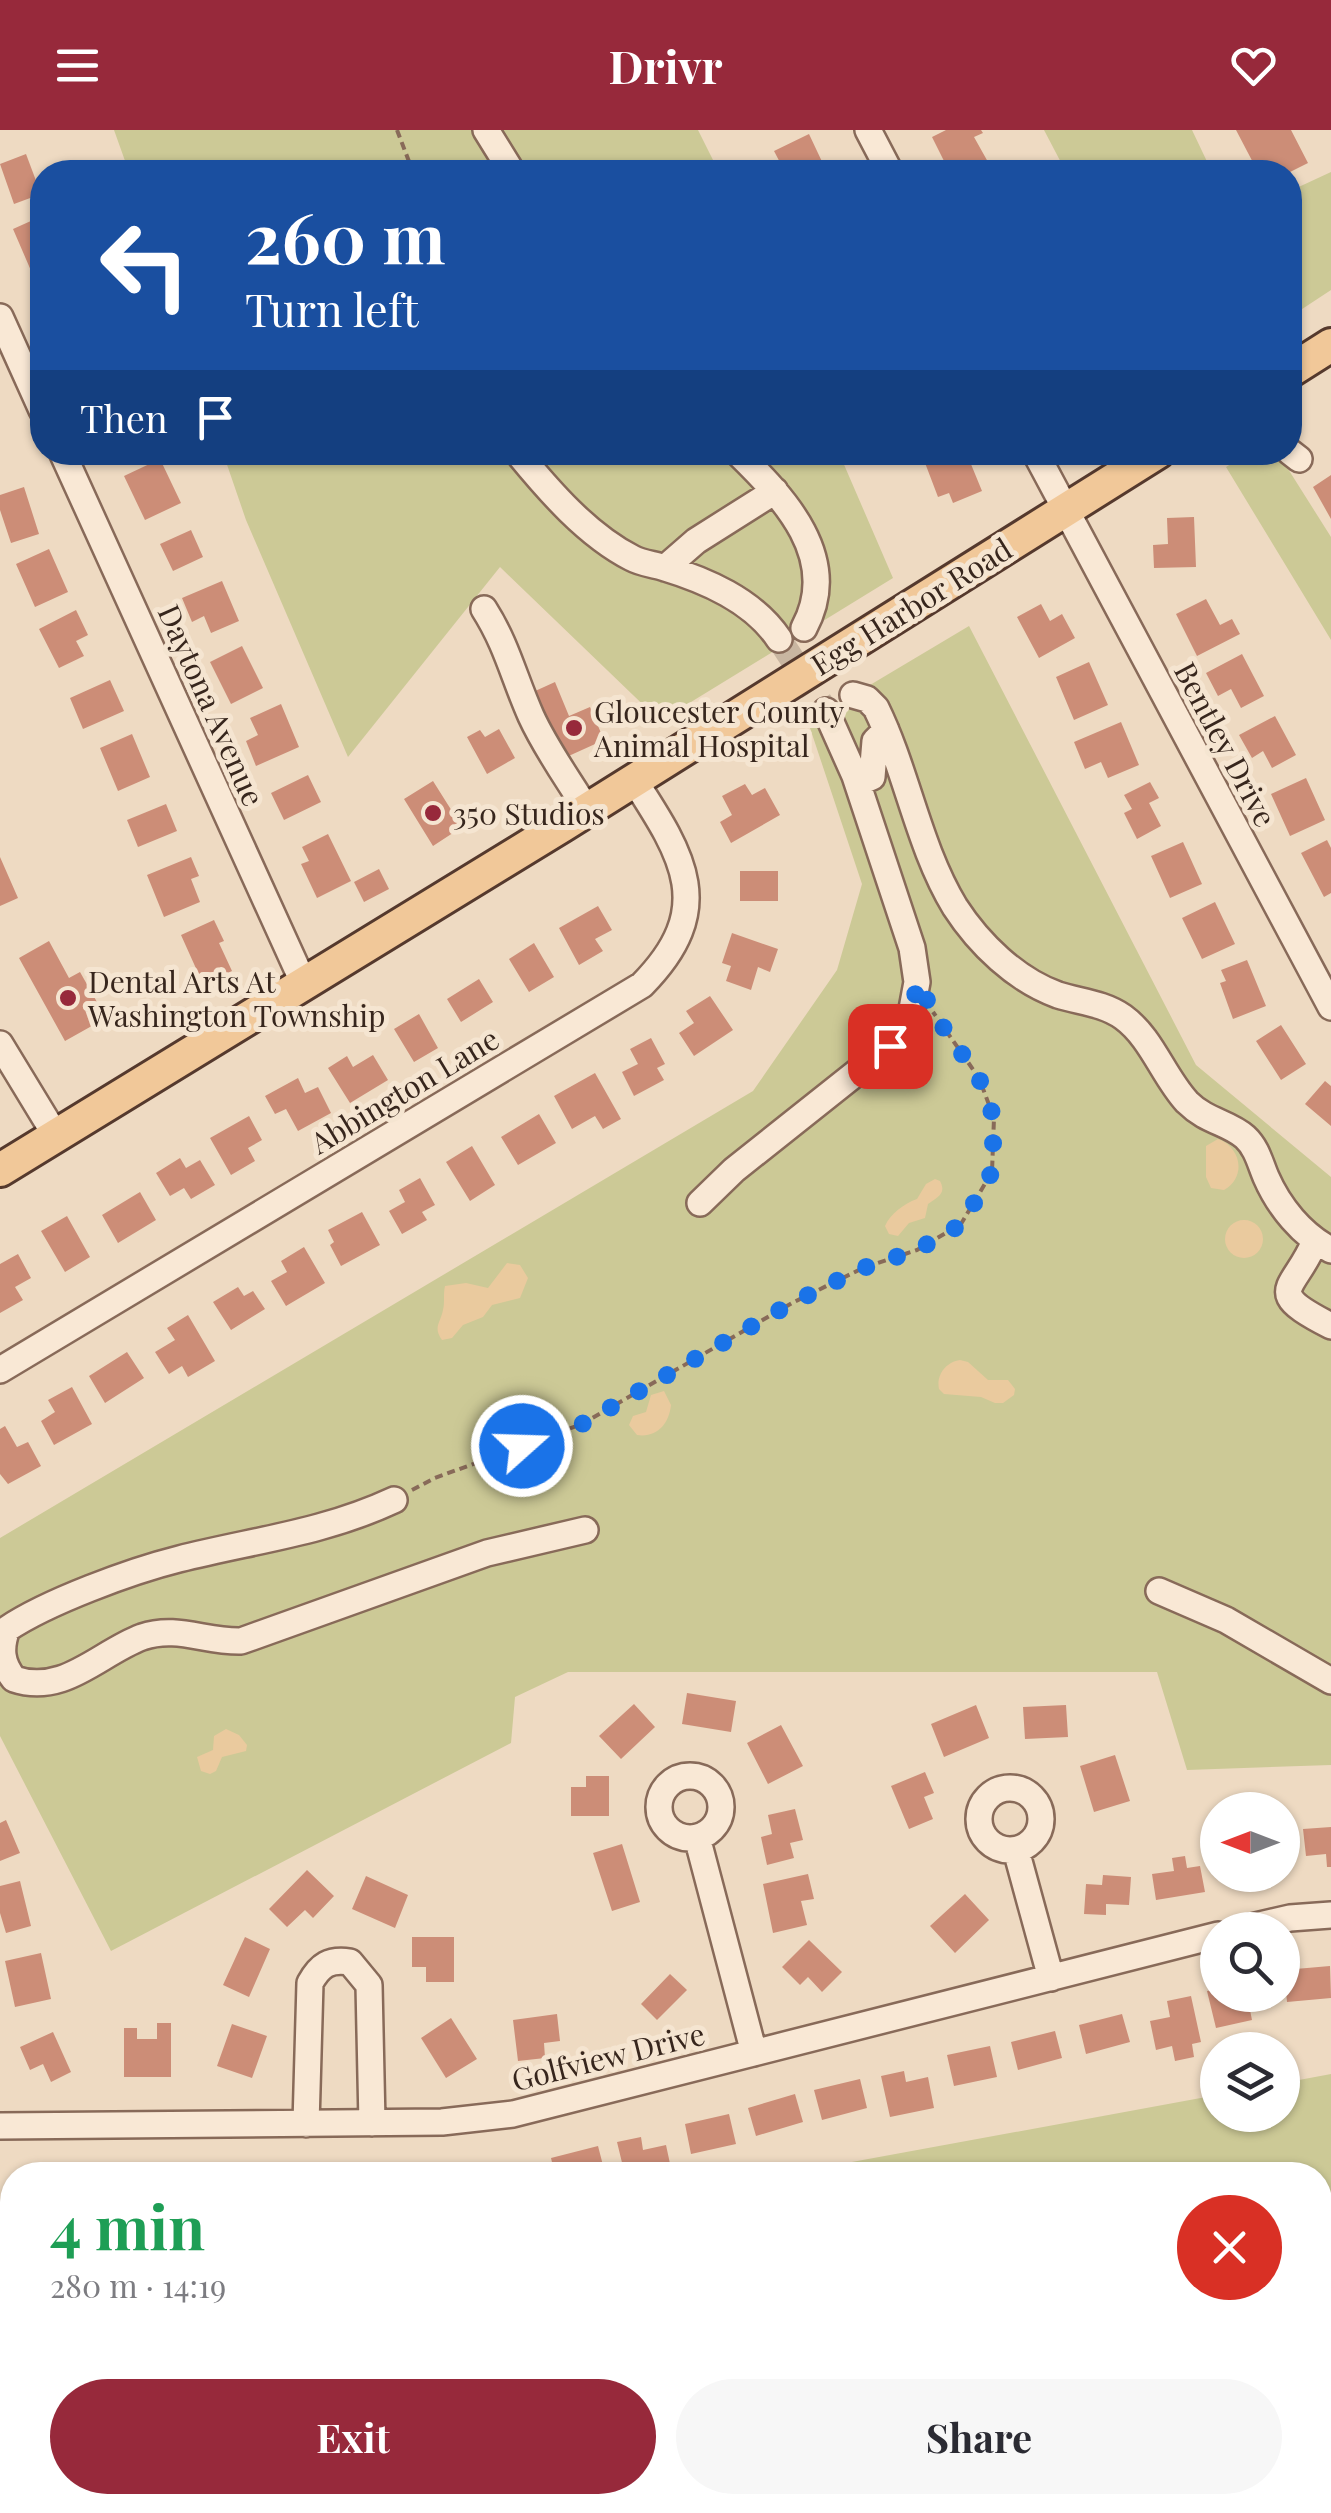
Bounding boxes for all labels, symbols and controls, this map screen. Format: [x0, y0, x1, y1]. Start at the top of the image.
text: Drivr [609, 35, 722, 95]
icon: menu [50, 38, 105, 93]
icon: heart [1226, 38, 1281, 93]
text: 260 m [245, 188, 446, 282]
icon: left [80, 200, 210, 330]
text: Turn left [245, 278, 419, 338]
icon: arrive [188, 390, 243, 445]
text: Then [80, 392, 168, 443]
street label: Egg Harbor Road [803, 528, 1019, 684]
street label: Daytona Avenue [150, 598, 274, 812]
street label: Bentley Drive [1166, 655, 1286, 833]
place label: Gloucester County Animal Hospital [593, 691, 844, 765]
marker: Gloucester County Animal Hospital [563, 717, 585, 739]
place label: 350 Studios [453, 793, 605, 833]
marker: 350 Studios [422, 802, 444, 824]
place label: Dental Arts At Washington Township [87, 961, 385, 1035]
marker: Dental Arts At Washington Township [57, 987, 79, 1009]
pin [848, 1004, 933, 1089]
street label: Abbington Lane [302, 1018, 506, 1163]
icon: arrive [863, 1019, 918, 1074]
position arrow [470, 1394, 574, 1498]
north arrow [1200, 1792, 1300, 1892]
map controls [1200, 1792, 1300, 2132]
button: search [1200, 1912, 1300, 2012]
street label: Golfview Drive [507, 2013, 709, 2099]
button: layers [1200, 2032, 1300, 2132]
text: 4 min [50, 2185, 205, 2265]
button: close [1177, 2195, 1282, 2300]
text: 280 m · 14:19 [50, 2263, 226, 2306]
button: Exit [50, 2379, 656, 2494]
button: Share [676, 2379, 1282, 2494]

